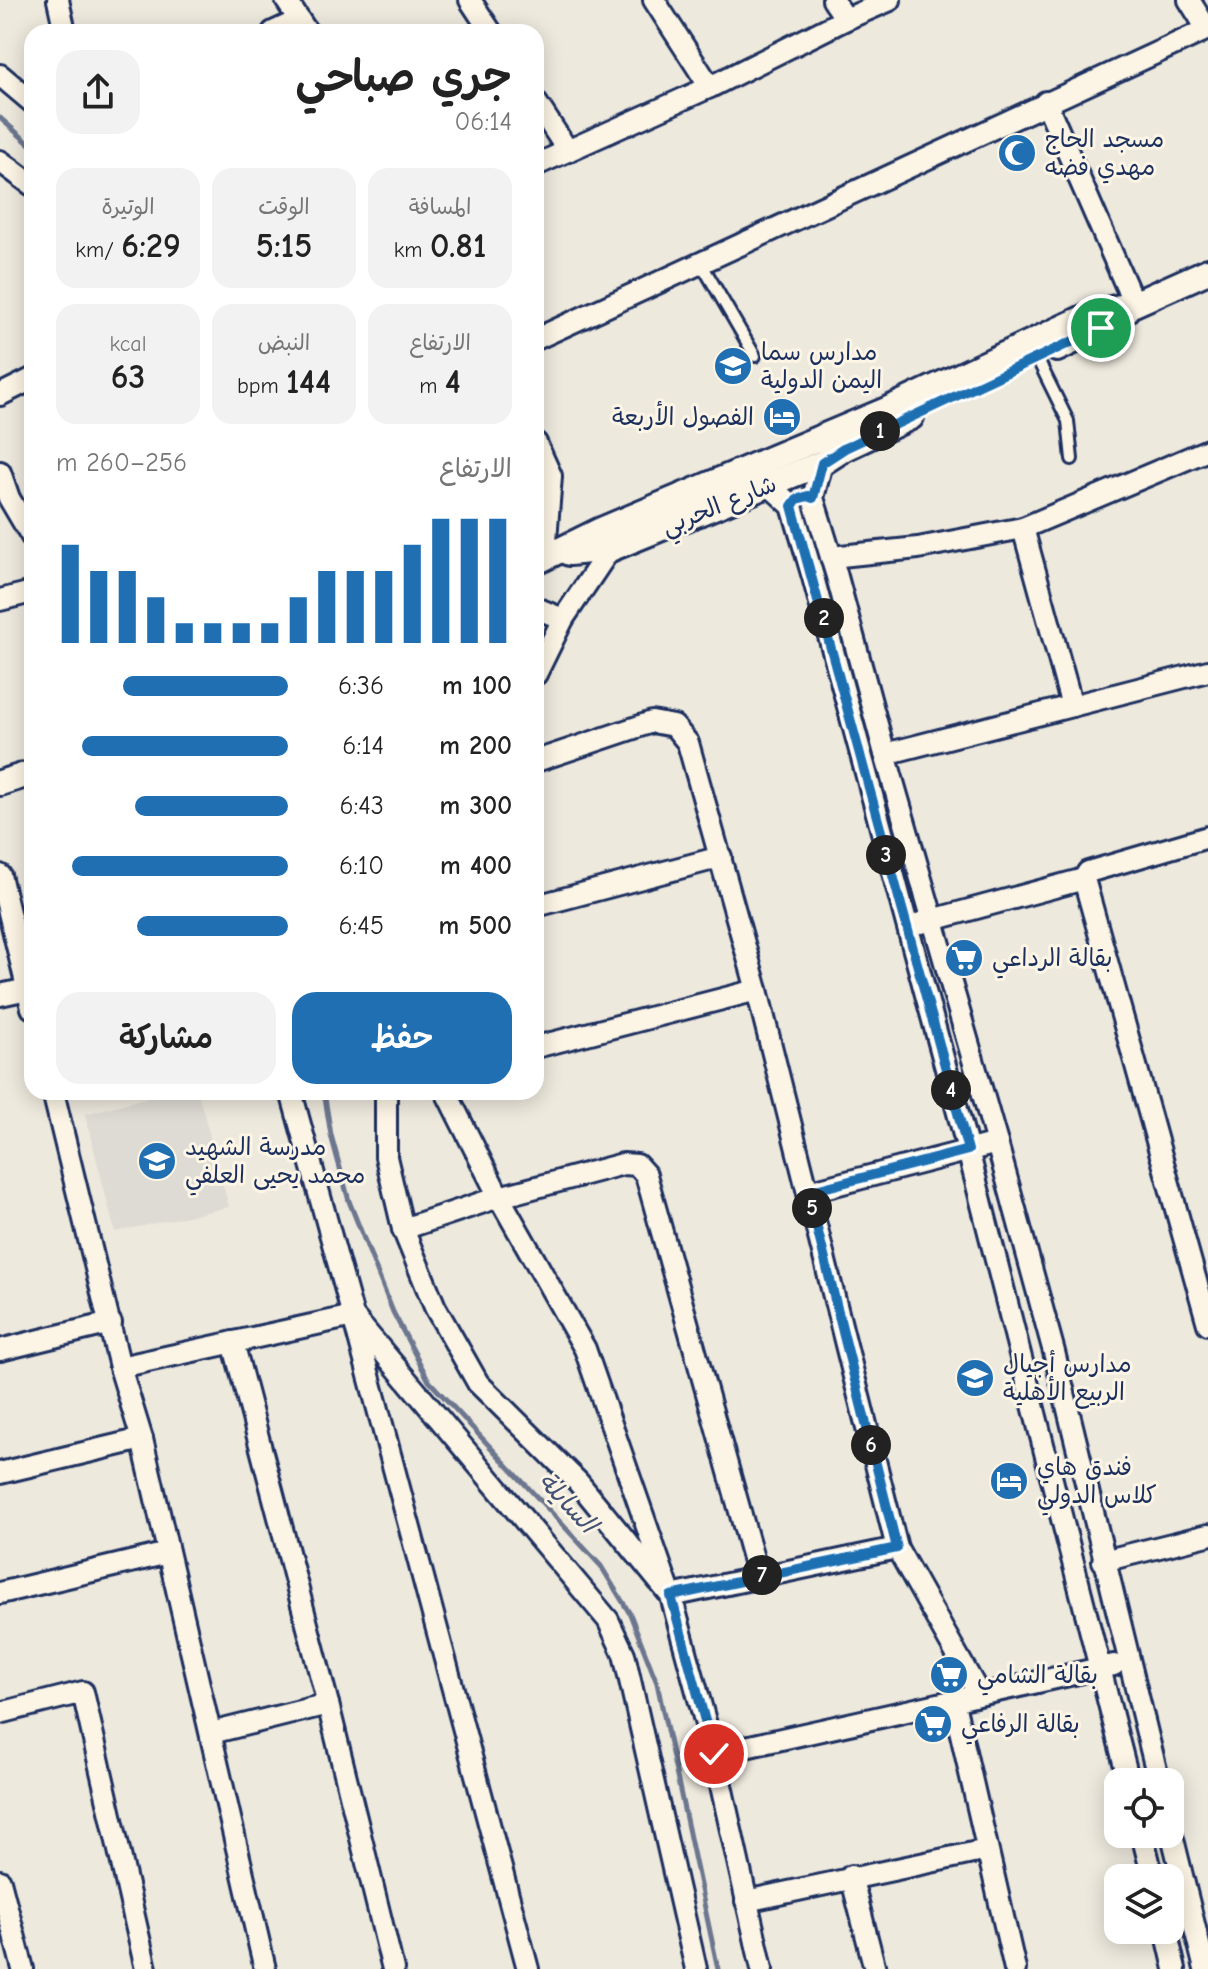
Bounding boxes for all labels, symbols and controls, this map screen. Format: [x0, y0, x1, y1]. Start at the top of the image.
button: share [56, 50, 140, 134]
text: جري صباحي [295, 51, 512, 102]
text: 06:14 [455, 107, 512, 137]
place label: مسجد الحاج مهدي فضه [1045, 125, 1164, 184]
mosque icon: مسجد الحاج مهدي فضه [996, 132, 1038, 174]
text: الوتيرة [101, 194, 155, 220]
text: الوقت [258, 194, 310, 220]
text: المسافة [409, 194, 471, 220]
text: 6:29 [121, 226, 181, 266]
text: 5:15 [256, 226, 312, 266]
text: 0.81 [430, 226, 486, 266]
text: /km [75, 237, 121, 263]
text: km [394, 237, 430, 263]
pin [1067, 294, 1135, 362]
icon: arrive [1079, 306, 1123, 350]
text: النبض [258, 330, 310, 356]
text: الارتفاع [409, 330, 471, 356]
text: kcal [110, 331, 146, 357]
place label: مدارس سما اليمن الدولية [761, 338, 882, 394]
school or university icon: مدارس سما اليمن الدولية [712, 345, 754, 387]
text: 63 [111, 357, 145, 397]
text: 144 [286, 362, 331, 402]
text: 4 [445, 362, 461, 402]
text: bpm [237, 373, 286, 399]
text: m [419, 373, 445, 399]
hotel icon: الفصول الأربعة [761, 396, 803, 438]
place label: الفصول الأربعة [612, 400, 754, 431]
pin: 1 [860, 411, 900, 451]
text: 1 [876, 418, 884, 444]
text: 256–260 m [56, 448, 187, 478]
text: الارتفاع [439, 454, 512, 484]
street label: شارع الحربي [657, 469, 783, 547]
pin: 2 [804, 598, 844, 638]
text: 2 [819, 605, 829, 631]
text: 6:36 [338, 671, 384, 701]
text: 100 m [442, 671, 512, 701]
text: 6:14 [342, 731, 384, 761]
text: 200 m [439, 731, 512, 761]
text: 6:43 [339, 791, 384, 821]
text: 300 m [439, 791, 512, 821]
pin: 3 [866, 835, 906, 875]
text: 3 [881, 842, 891, 868]
text: 6:10 [339, 851, 384, 881]
text: 400 m [440, 851, 512, 881]
text: 6:45 [339, 911, 384, 941]
text: 500 m [438, 911, 512, 941]
supermarket icon: بقالة الرداعي [943, 937, 985, 979]
place label: بقالة الرداعي [992, 944, 1112, 979]
button: مشاركة [56, 992, 276, 1084]
button: حفظ [292, 992, 512, 1084]
pin: 4 [931, 1070, 971, 1110]
text: 4 [946, 1077, 956, 1103]
place label: مدرسة الشهيد محمد يحيى العلفي [185, 1133, 366, 1196]
school or university icon: مدرسة الشهيد محمد يحيى العلفي [136, 1140, 178, 1182]
pin: 5 [792, 1188, 832, 1228]
text: 5 [806, 1195, 818, 1221]
place label: مدارس أجيال الربيع الأهلية [1003, 1349, 1132, 1409]
school or university icon: مدارس أجيال الربيع الأهلية [954, 1357, 996, 1399]
pin: 6 [851, 1425, 891, 1465]
text: 6 [865, 1432, 877, 1458]
place label: فندق هاي كلاس الدولي [1037, 1453, 1157, 1516]
hotel icon: فندق هاي كلاس الدولي [988, 1460, 1030, 1502]
water label: السايلة [532, 1466, 605, 1542]
pin: 7 [742, 1555, 782, 1595]
text: 7 [757, 1562, 767, 1588]
supermarket icon: بقالة الشامي [928, 1654, 970, 1696]
place label: بقالة الشامي [977, 1661, 1098, 1696]
supermarket icon: بقالة الرفاعي [912, 1703, 954, 1745]
place label: بقالة الرفاعي [961, 1710, 1080, 1745]
pin [680, 1720, 748, 1788]
icon: check [692, 1732, 736, 1776]
map controls [1104, 1768, 1184, 1944]
button: locate [1104, 1768, 1184, 1848]
button: layers [1104, 1864, 1184, 1944]

